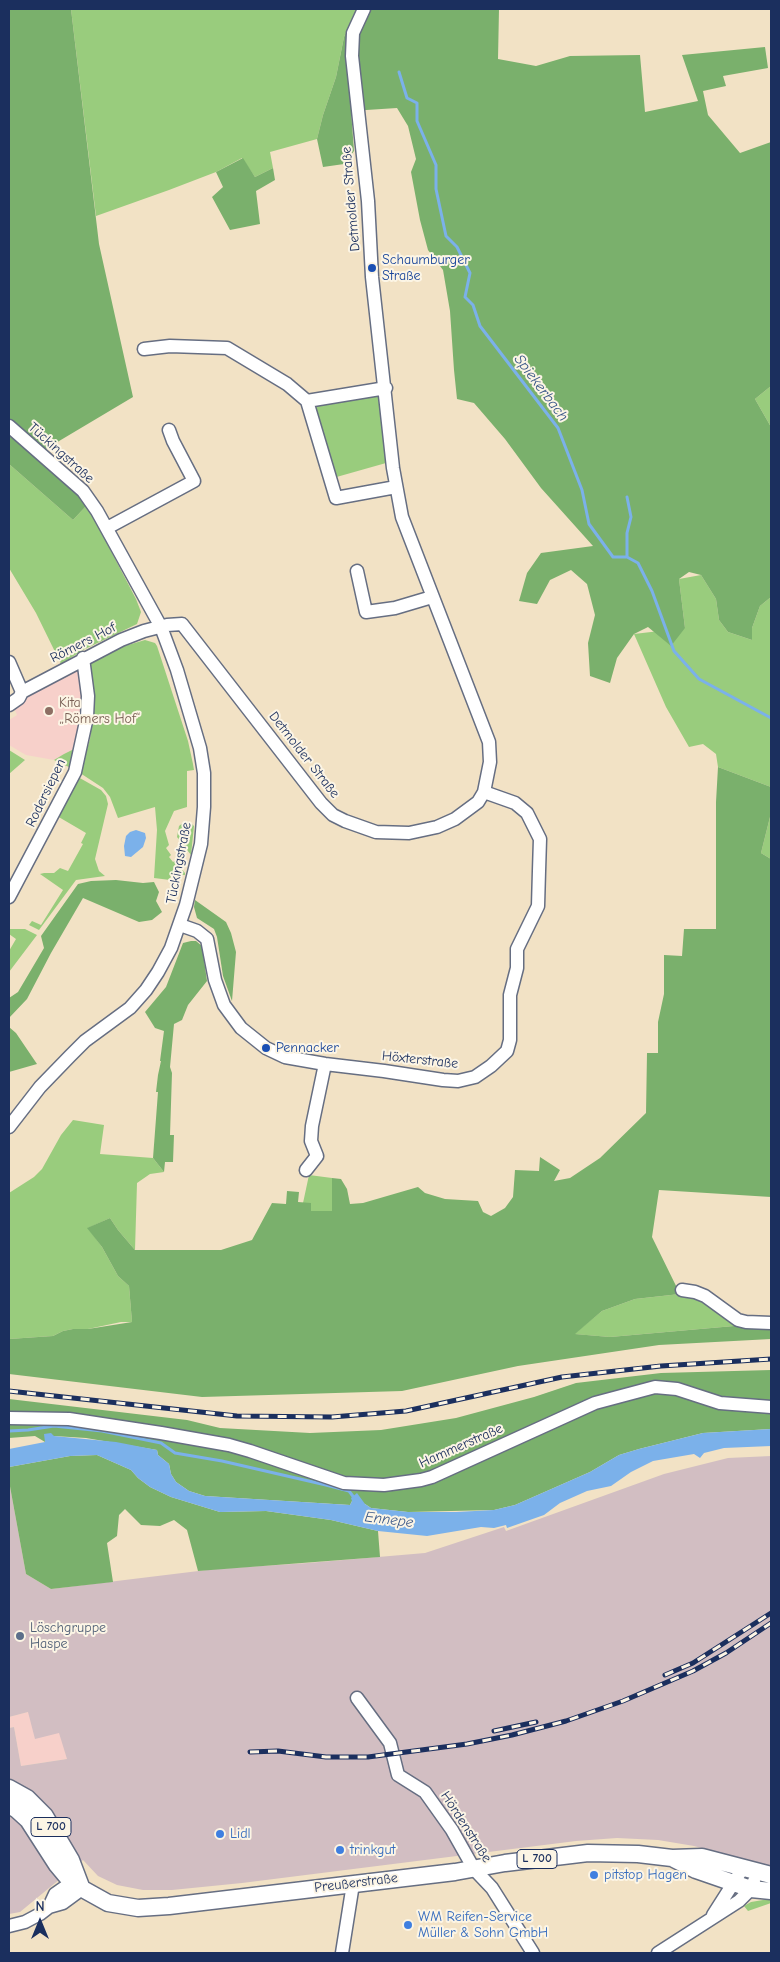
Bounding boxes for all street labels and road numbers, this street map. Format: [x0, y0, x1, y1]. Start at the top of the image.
street label: Detmolder Straße [338, 146, 364, 252]
street label: Tückingstraße [25, 419, 97, 487]
street label: Römers Hof [47, 619, 119, 667]
street label: Detmolder Straße [265, 708, 343, 802]
street label: Rodersiepen [22, 756, 70, 830]
street label: Tückingstraße [163, 821, 195, 905]
street label: Höxterstraße [381, 1048, 459, 1072]
street label: Hammerstraße [417, 1420, 505, 1472]
street label: Hördenstraße [437, 1788, 495, 1866]
road number: L 700 [31, 1818, 71, 1836]
road number: L 700 [517, 1850, 557, 1868]
street label: Preußerstraße [313, 1870, 399, 1896]

